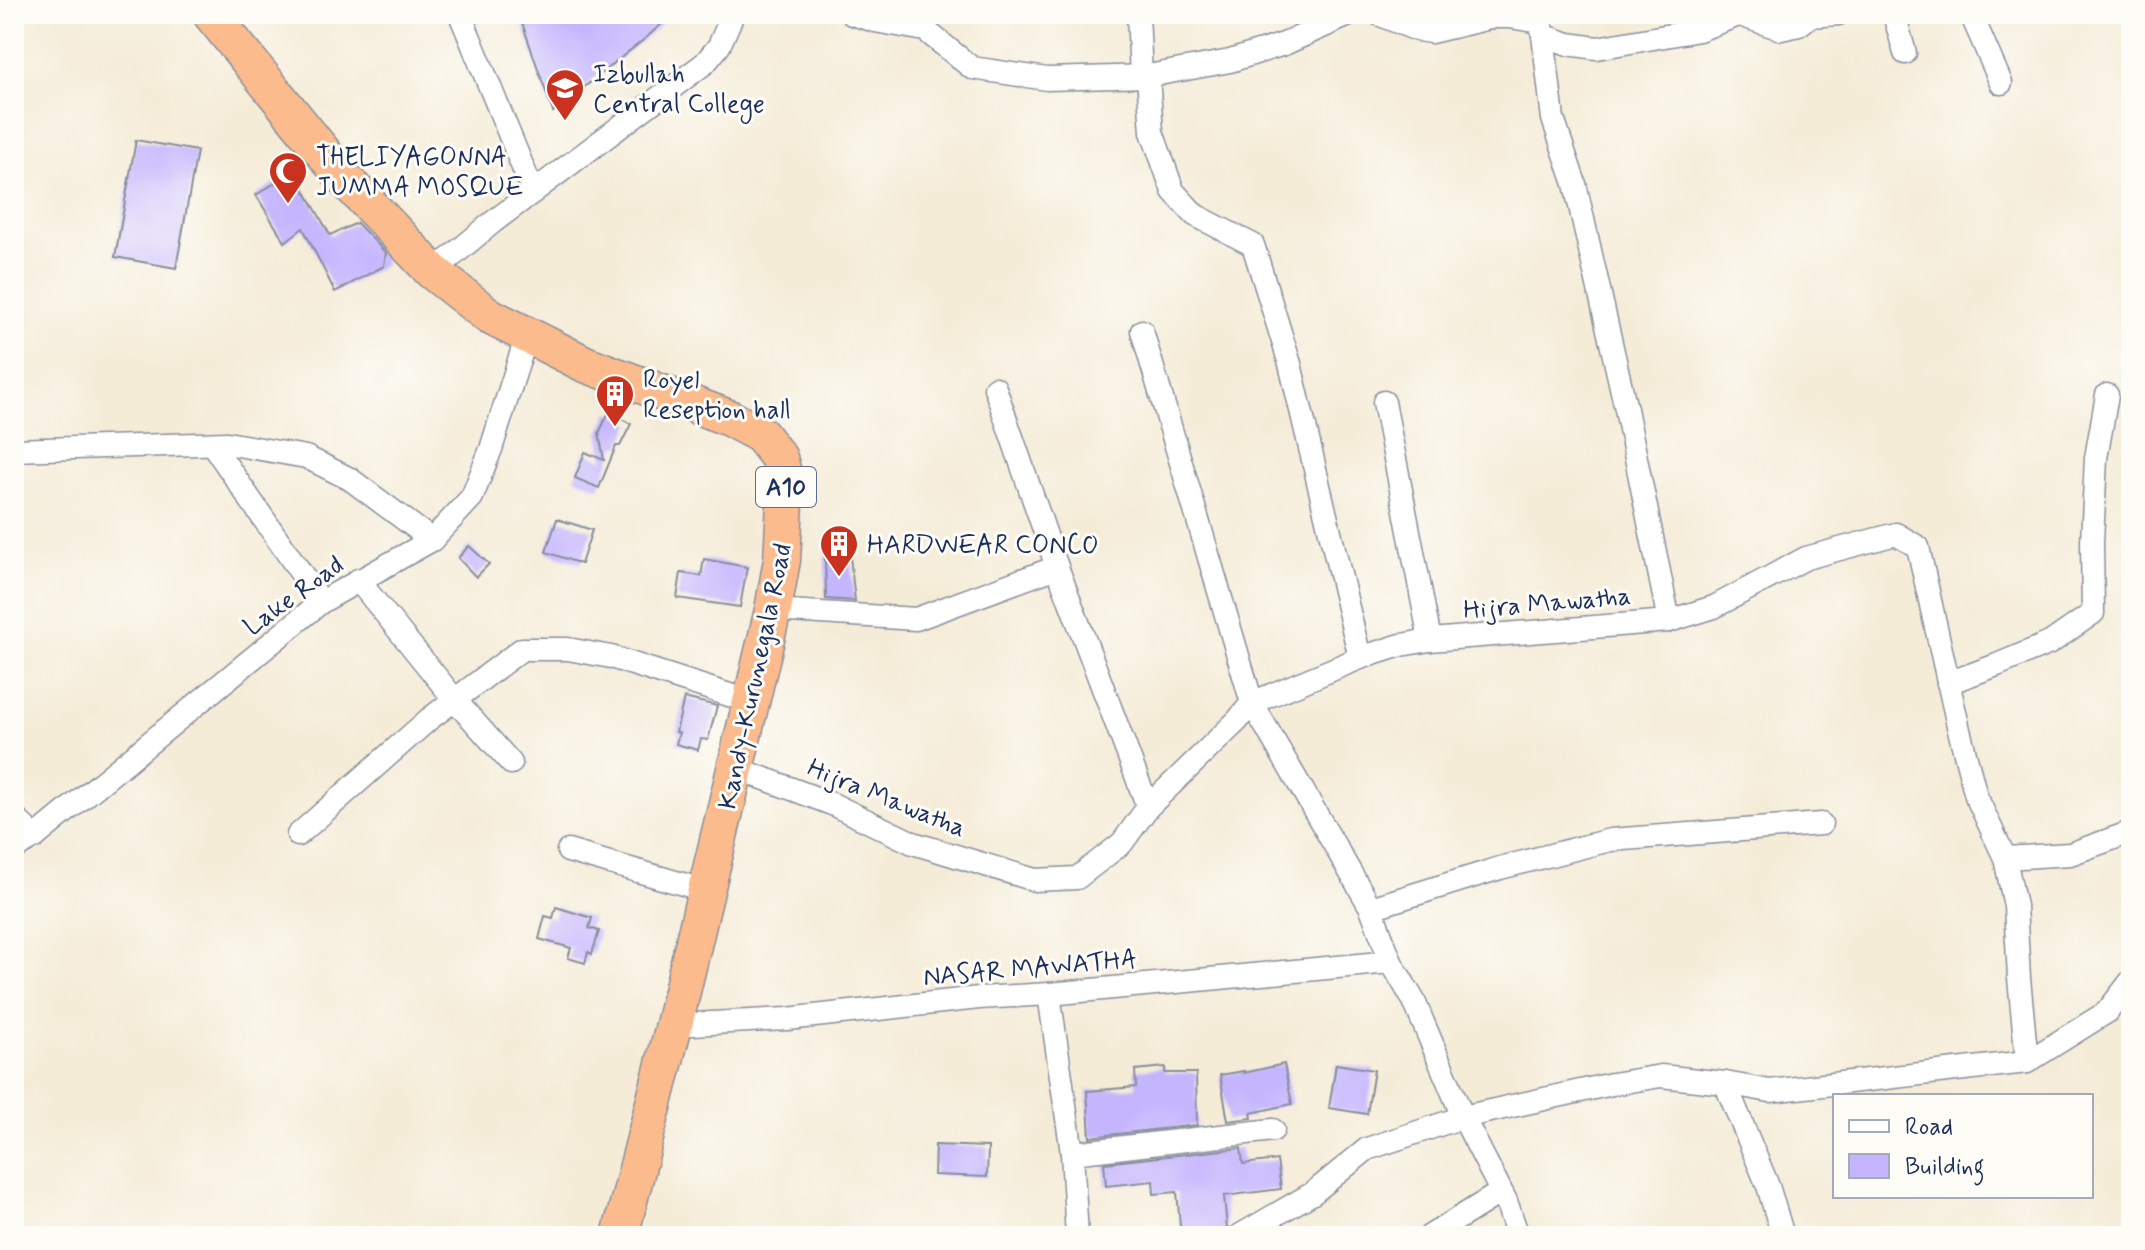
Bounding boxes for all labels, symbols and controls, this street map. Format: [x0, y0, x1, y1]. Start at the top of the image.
place label: Izbullah Central College [593, 58, 765, 124]
school or university icon: Izbullah Central College [544, 67, 586, 122]
place label: THELIYAGONNA JUMMA MOSQUE [316, 141, 524, 205]
mosque icon: THELIYAGONNA JUMMA MOSQUE [267, 150, 309, 205]
place label: Royel Reseption hall [643, 364, 791, 428]
building icon: Royel Reseption hall [594, 373, 636, 428]
road number: A10 [756, 467, 816, 507]
building icon: HARDWEAR CONCO [818, 523, 860, 578]
place label: HARDWEAR CONCO [867, 529, 1099, 563]
street label: Kandy-Kurunegala Road [711, 540, 801, 813]
street label: Lake Road [237, 549, 351, 644]
street label: Hijra Mawatha [1462, 580, 1632, 628]
street label: Hijra Mawatha [802, 752, 971, 846]
street label: NASAR MAWATHA [922, 943, 1138, 995]
legend [1833, 1094, 2093, 1198]
text: Road [1905, 1112, 1953, 1143]
text: Building [1905, 1152, 1985, 1186]

